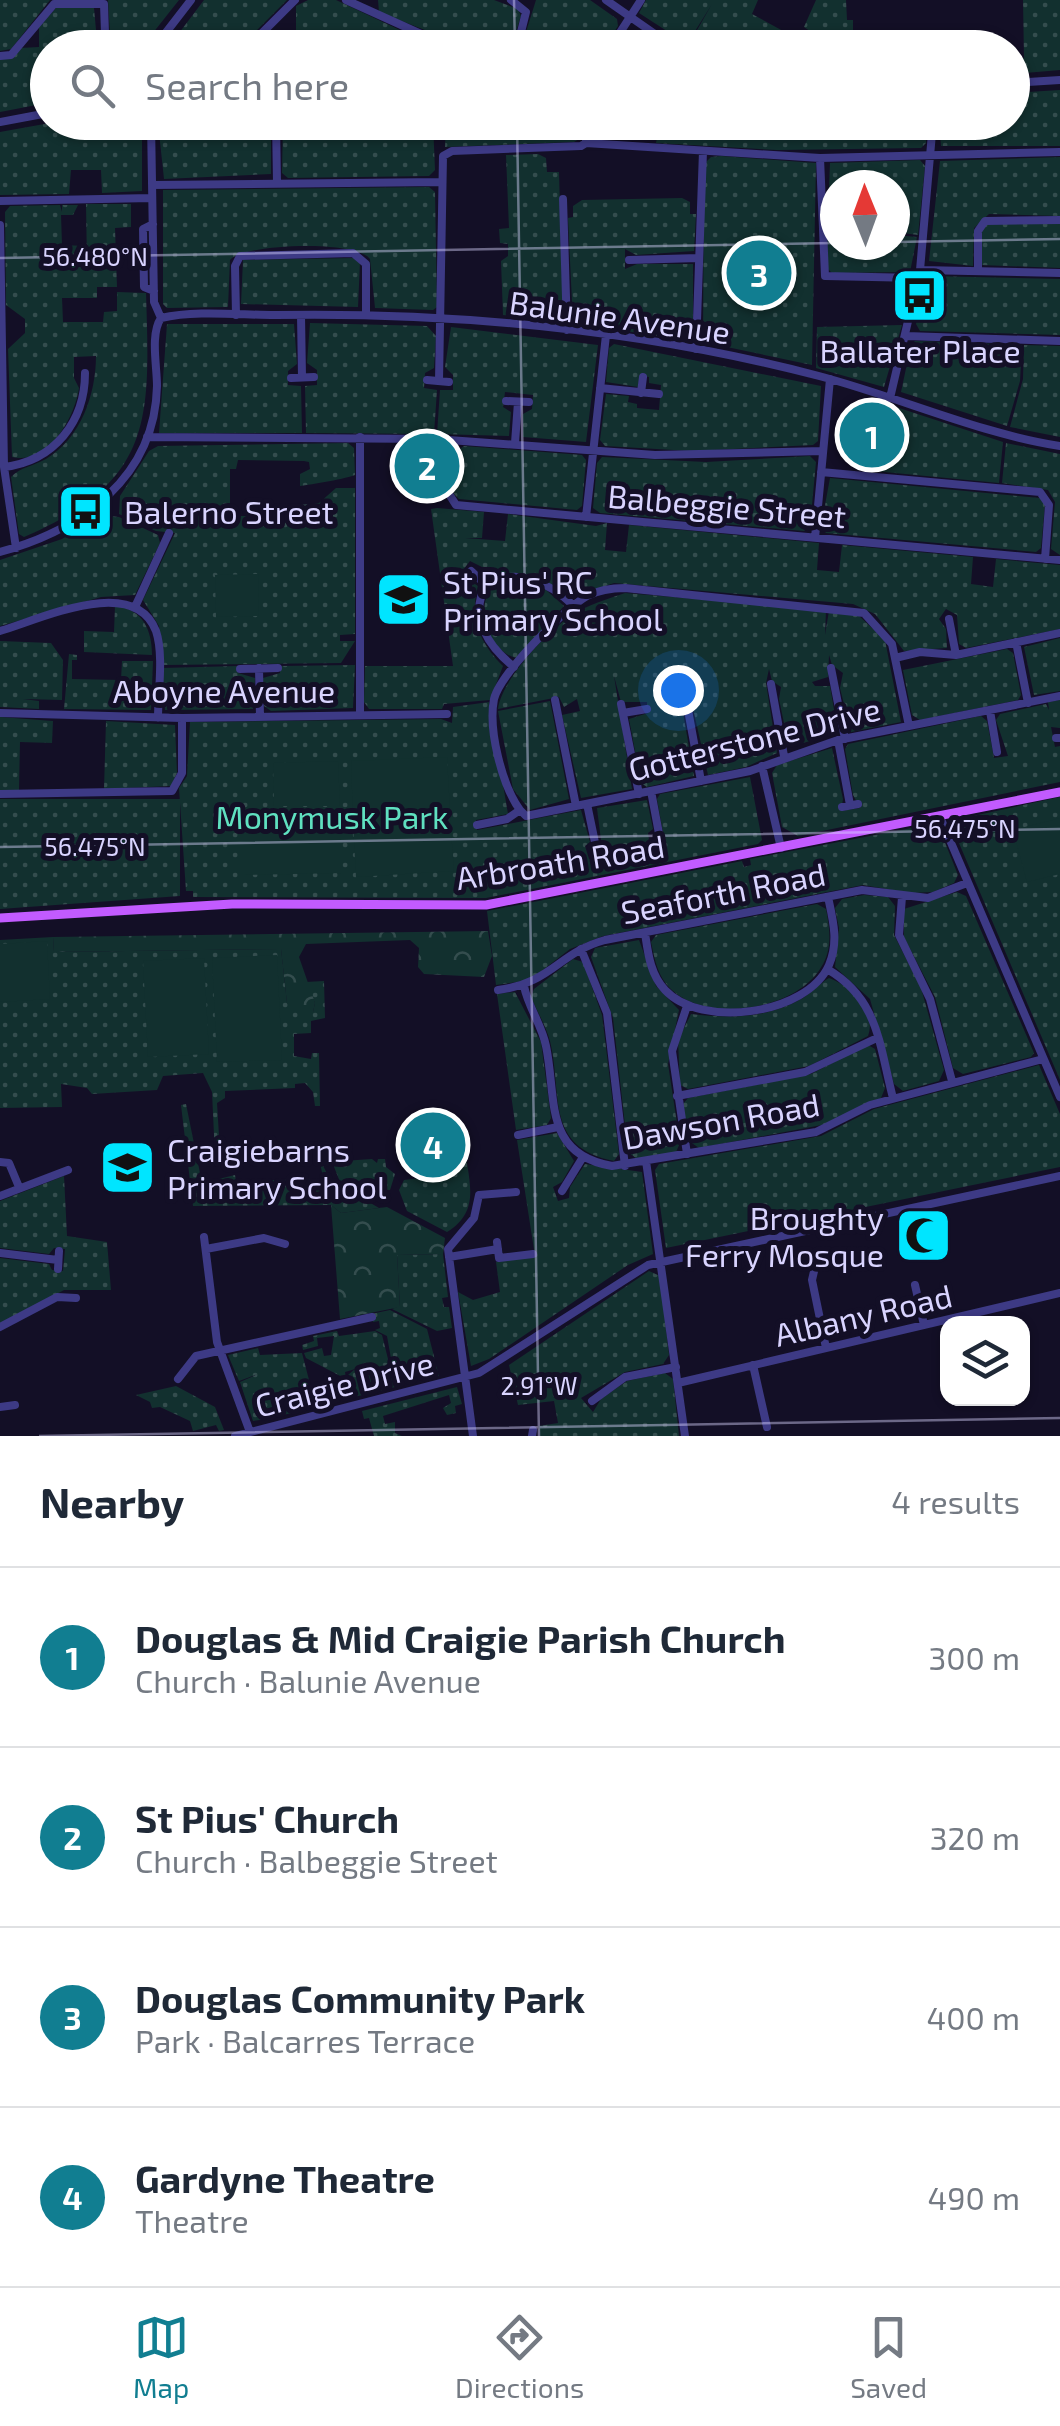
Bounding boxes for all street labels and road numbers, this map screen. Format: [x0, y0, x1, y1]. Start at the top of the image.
street label: Balunie Avenue [507, 282, 733, 350]
street label: Balbeggie Street [606, 476, 848, 534]
street label: Aboyne Avenue [113, 671, 335, 709]
street label: Gotterstone Drive [624, 688, 884, 788]
street label: Arbroath Road [453, 826, 667, 896]
street label: Seaforth Road [618, 854, 828, 930]
street label: Dawson Road [620, 1084, 822, 1156]
street label: Albany Road [771, 1275, 955, 1353]
street label: Craigie Drive [251, 1342, 437, 1424]

